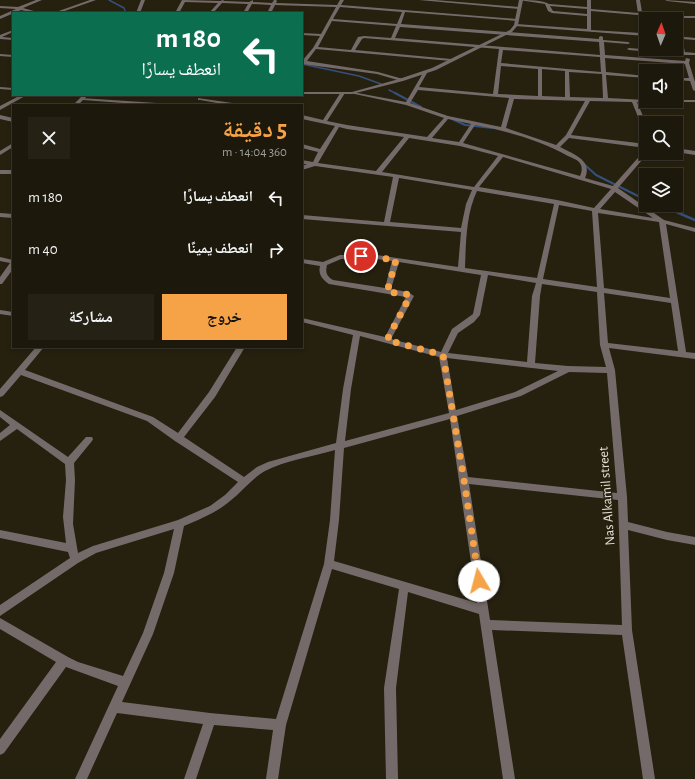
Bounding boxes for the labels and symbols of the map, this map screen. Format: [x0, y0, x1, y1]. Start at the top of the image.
north arrow [639, 12, 683, 56]
pin [344, 239, 378, 273]
street label: Nas Alkamil street [597, 446, 617, 546]
position arrow [458, 560, 500, 602]

